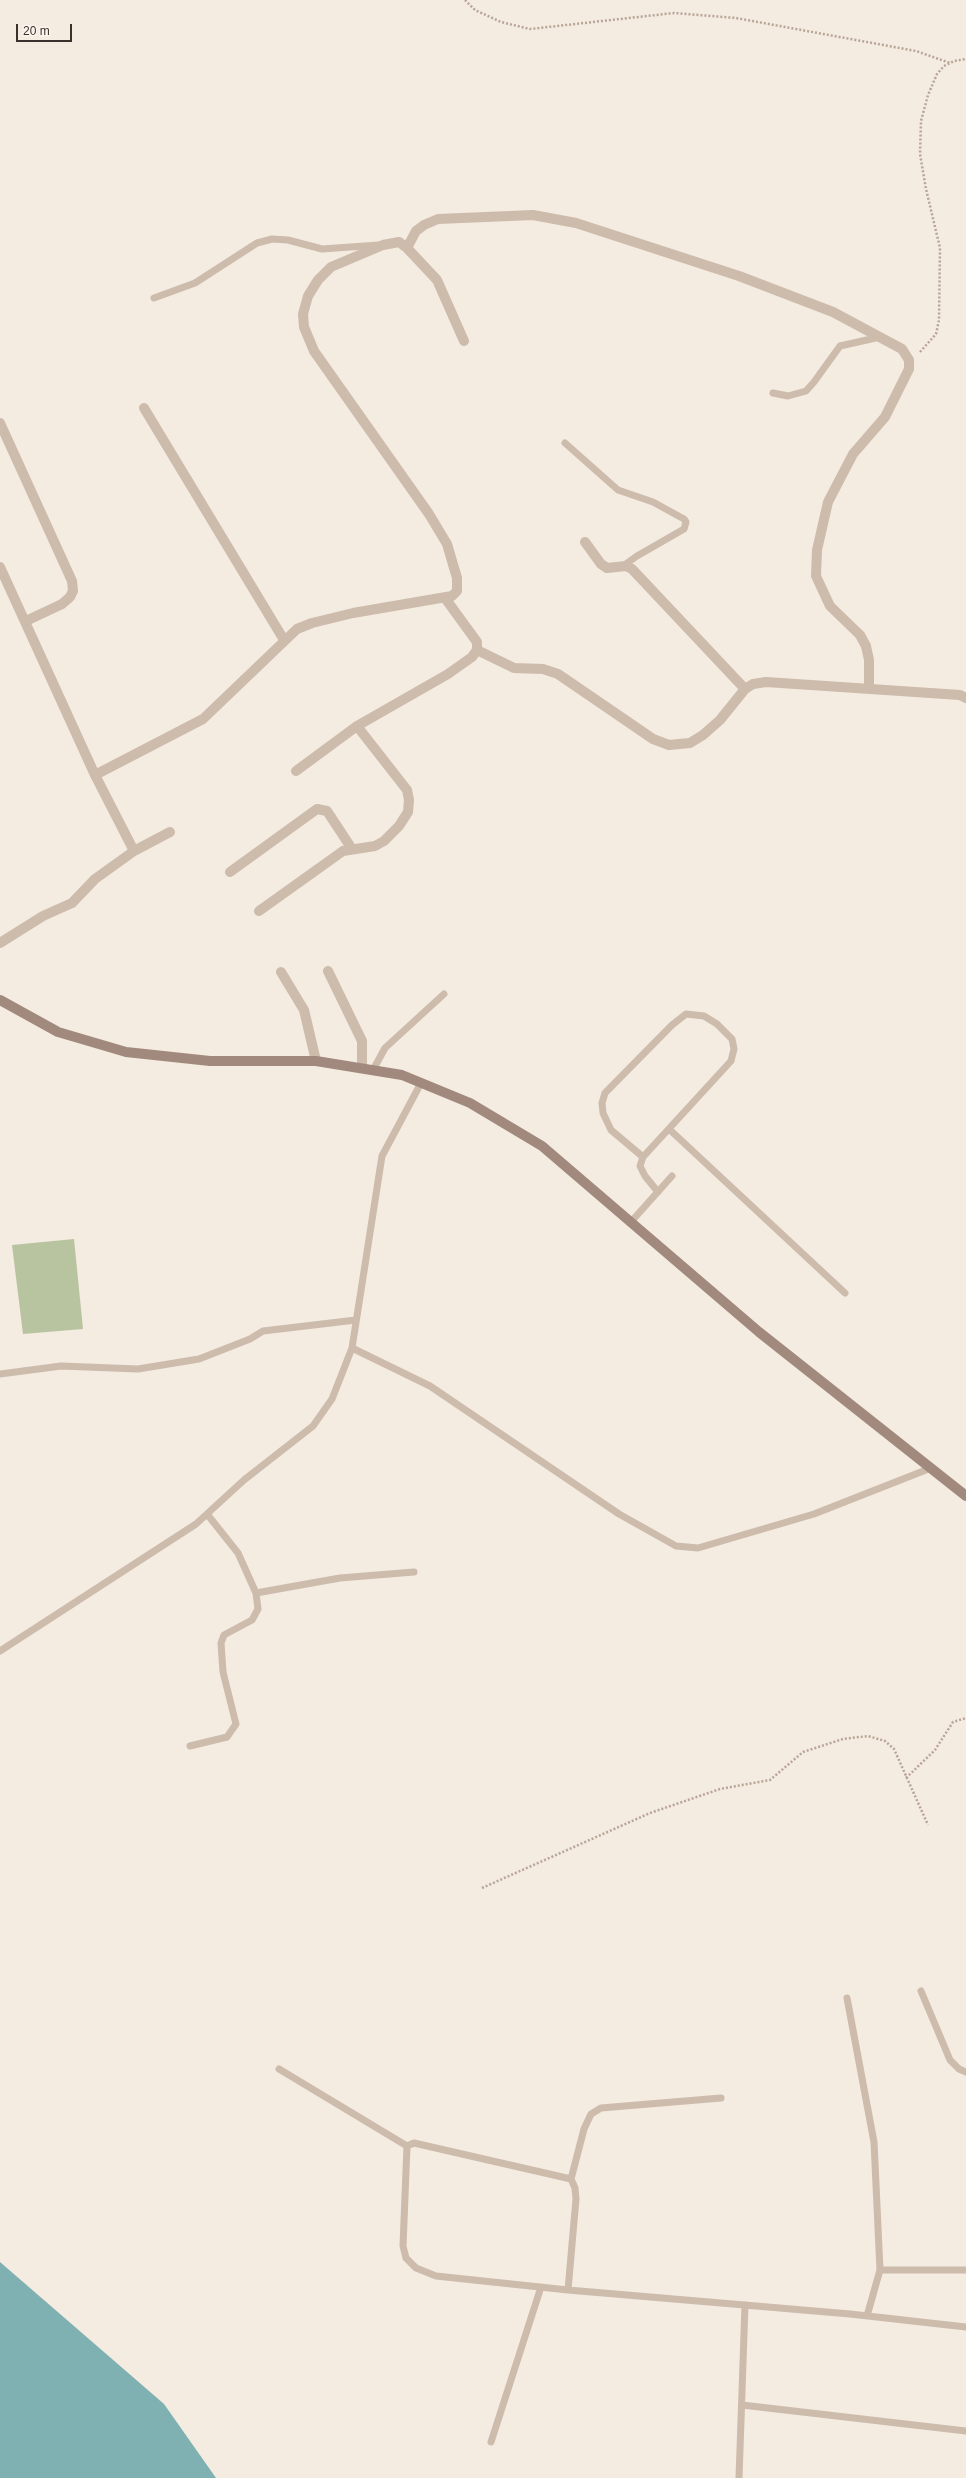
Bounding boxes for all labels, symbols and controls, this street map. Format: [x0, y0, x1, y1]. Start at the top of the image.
scale bar [18, 16, 74, 42]
text: 20 m [23, 24, 50, 38]

